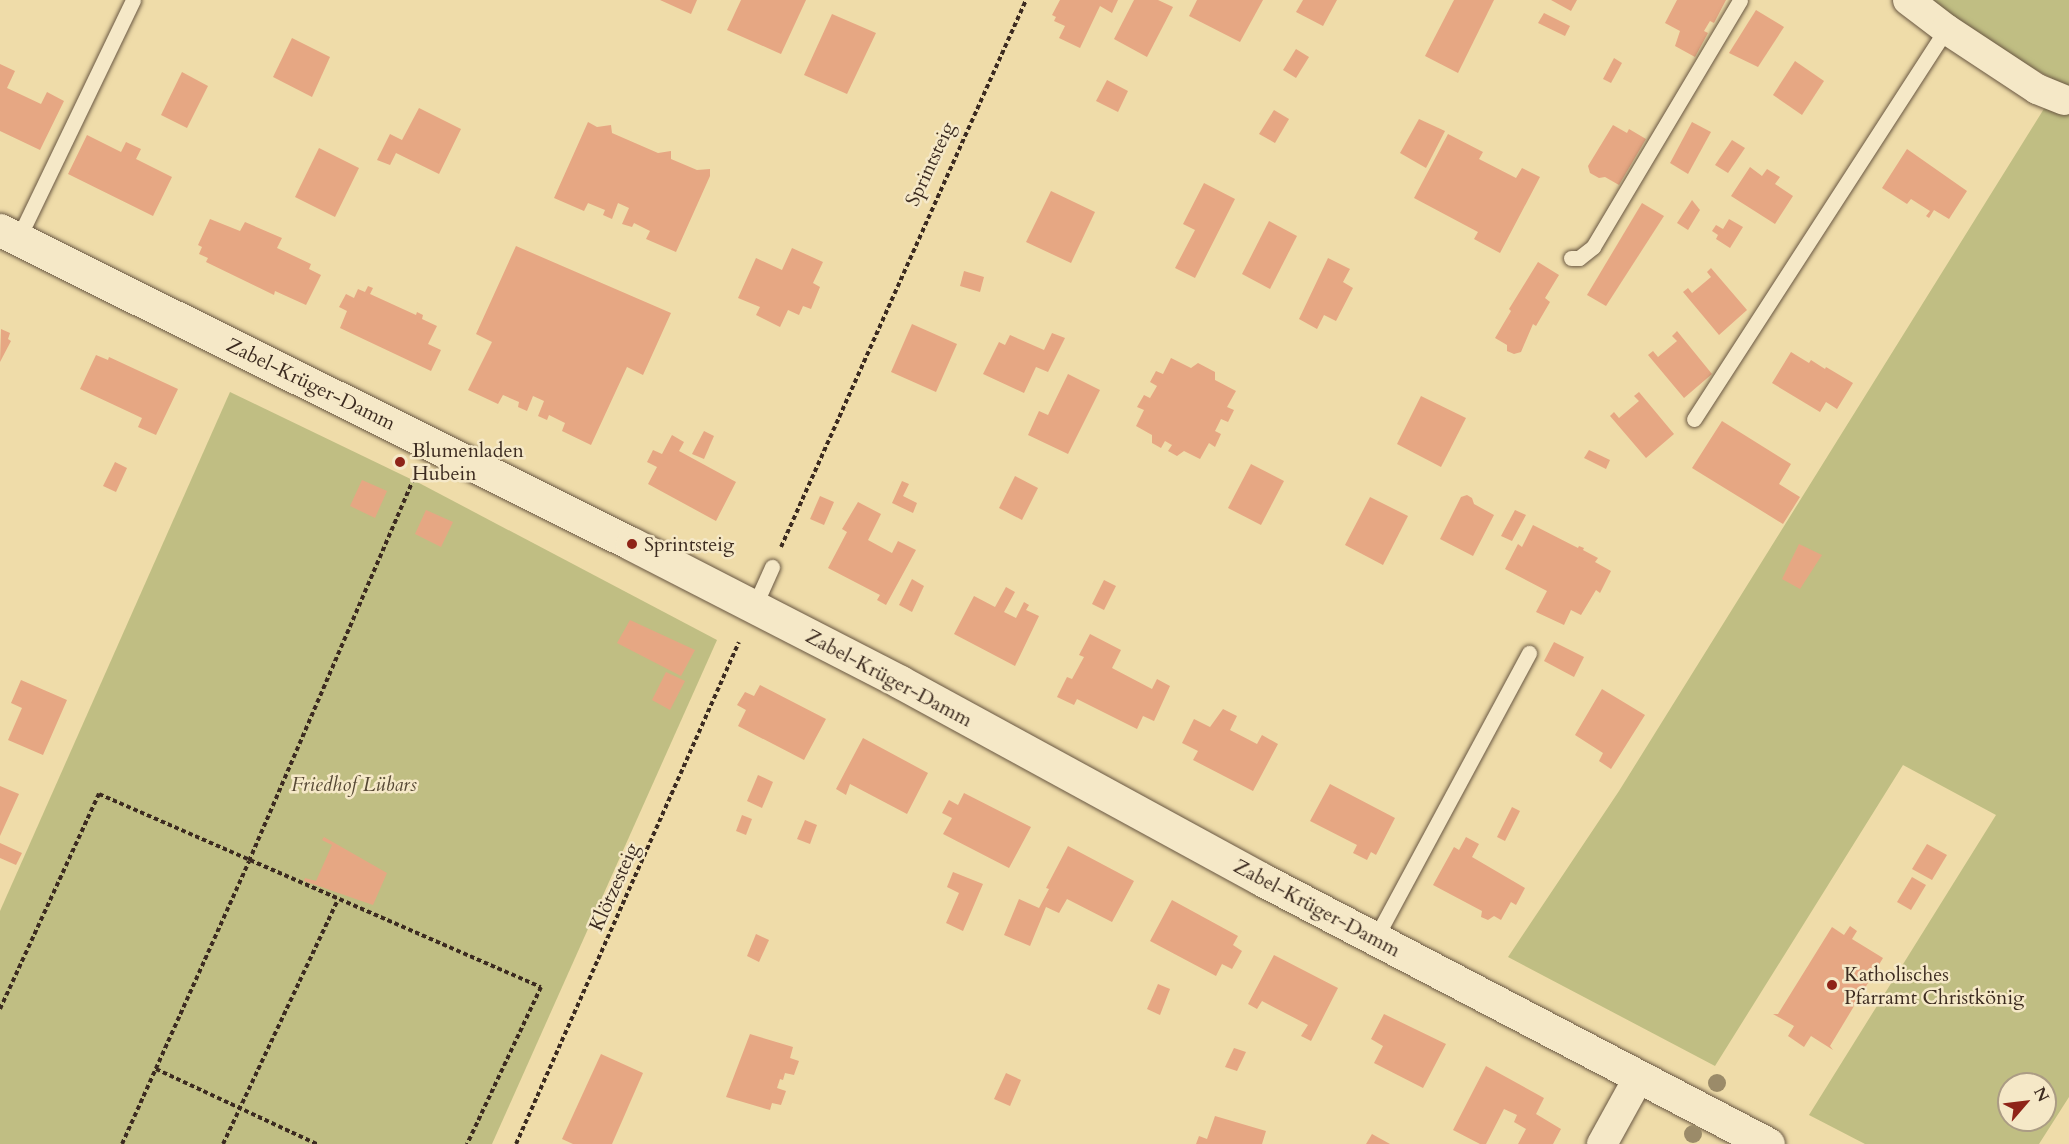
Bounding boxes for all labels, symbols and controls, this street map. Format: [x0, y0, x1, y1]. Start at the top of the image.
street label: Sprintsteig [900, 118, 960, 210]
street label: Zabel-Krüger-Damm [223, 333, 399, 435]
place label: Blumenladen Hubein [412, 438, 524, 485]
marker: Blumenladen Hubein [393, 455, 407, 469]
place label: Sprintsteig [644, 532, 734, 556]
marker: Sprintsteig [625, 537, 639, 551]
street label: Zabel-Krüger-Damm [802, 624, 976, 732]
park label: Friedhof Lübars [291, 772, 417, 796]
street label: Klötzesteig [584, 839, 644, 935]
street label: Zabel-Krüger-Damm [1230, 854, 1404, 962]
place label: Katholisches Pfarramt Christkönig [1844, 962, 2024, 1009]
marker: Katholisches Pfarramt Christkönig [1825, 978, 1839, 992]
north arrow [1997, 1072, 2057, 1132]
text: N [2028, 1083, 2054, 1106]

